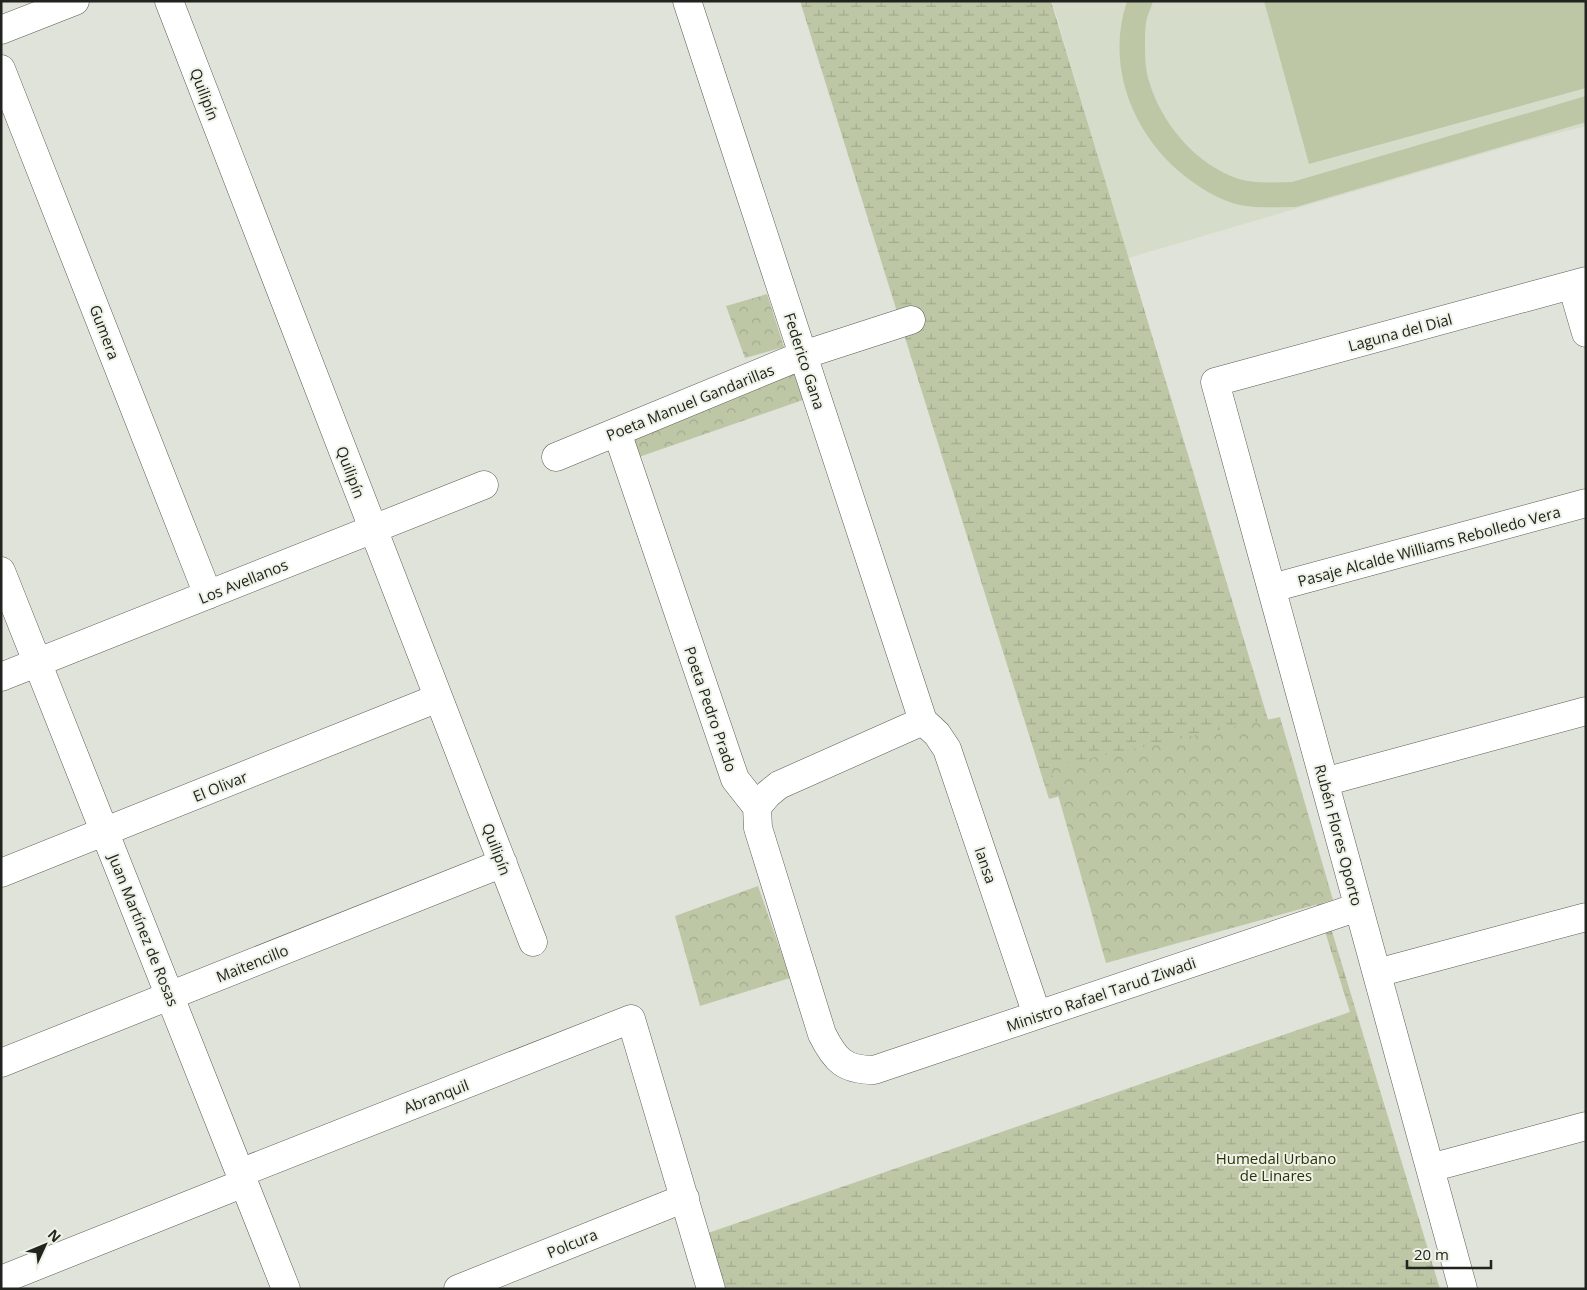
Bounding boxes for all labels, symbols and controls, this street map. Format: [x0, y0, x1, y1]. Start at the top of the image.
street label: Quilipín [186, 65, 224, 123]
street label: Gumera [85, 302, 125, 362]
street label: Laguna del Dial [1346, 308, 1454, 356]
street label: Federico Gana [780, 310, 830, 412]
street label: Poeta Manuel Gandarillas [603, 359, 777, 445]
street label: Quilipín [332, 443, 370, 501]
street label: Pasaje Alcalde Williams Rebolledo Vera [1295, 501, 1563, 591]
street label: Los Avellanos [195, 554, 291, 608]
street label: Poeta Pedro Prado [680, 644, 742, 774]
street label: Rubén Flores Oporto [1310, 762, 1368, 908]
street label: El Olivar [190, 766, 250, 806]
street label: Quilipín [478, 820, 516, 878]
street label: Iansa [970, 844, 1002, 886]
street label: Juan Martínez de Rosas [104, 849, 184, 1009]
street label: Maitencillo [213, 939, 291, 987]
street label: Ministro Rafael Tarud Ziwadi [1004, 952, 1198, 1036]
street label: Abranquil [401, 1074, 471, 1118]
park label: Humedal Urbano de Linares [1216, 1148, 1336, 1185]
north arrow [20, 1220, 70, 1270]
street label: Polcura [544, 1224, 600, 1262]
text: N [44, 1225, 66, 1246]
scale bar [1407, 1238, 1491, 1270]
text: 20 m [1414, 1244, 1449, 1264]

